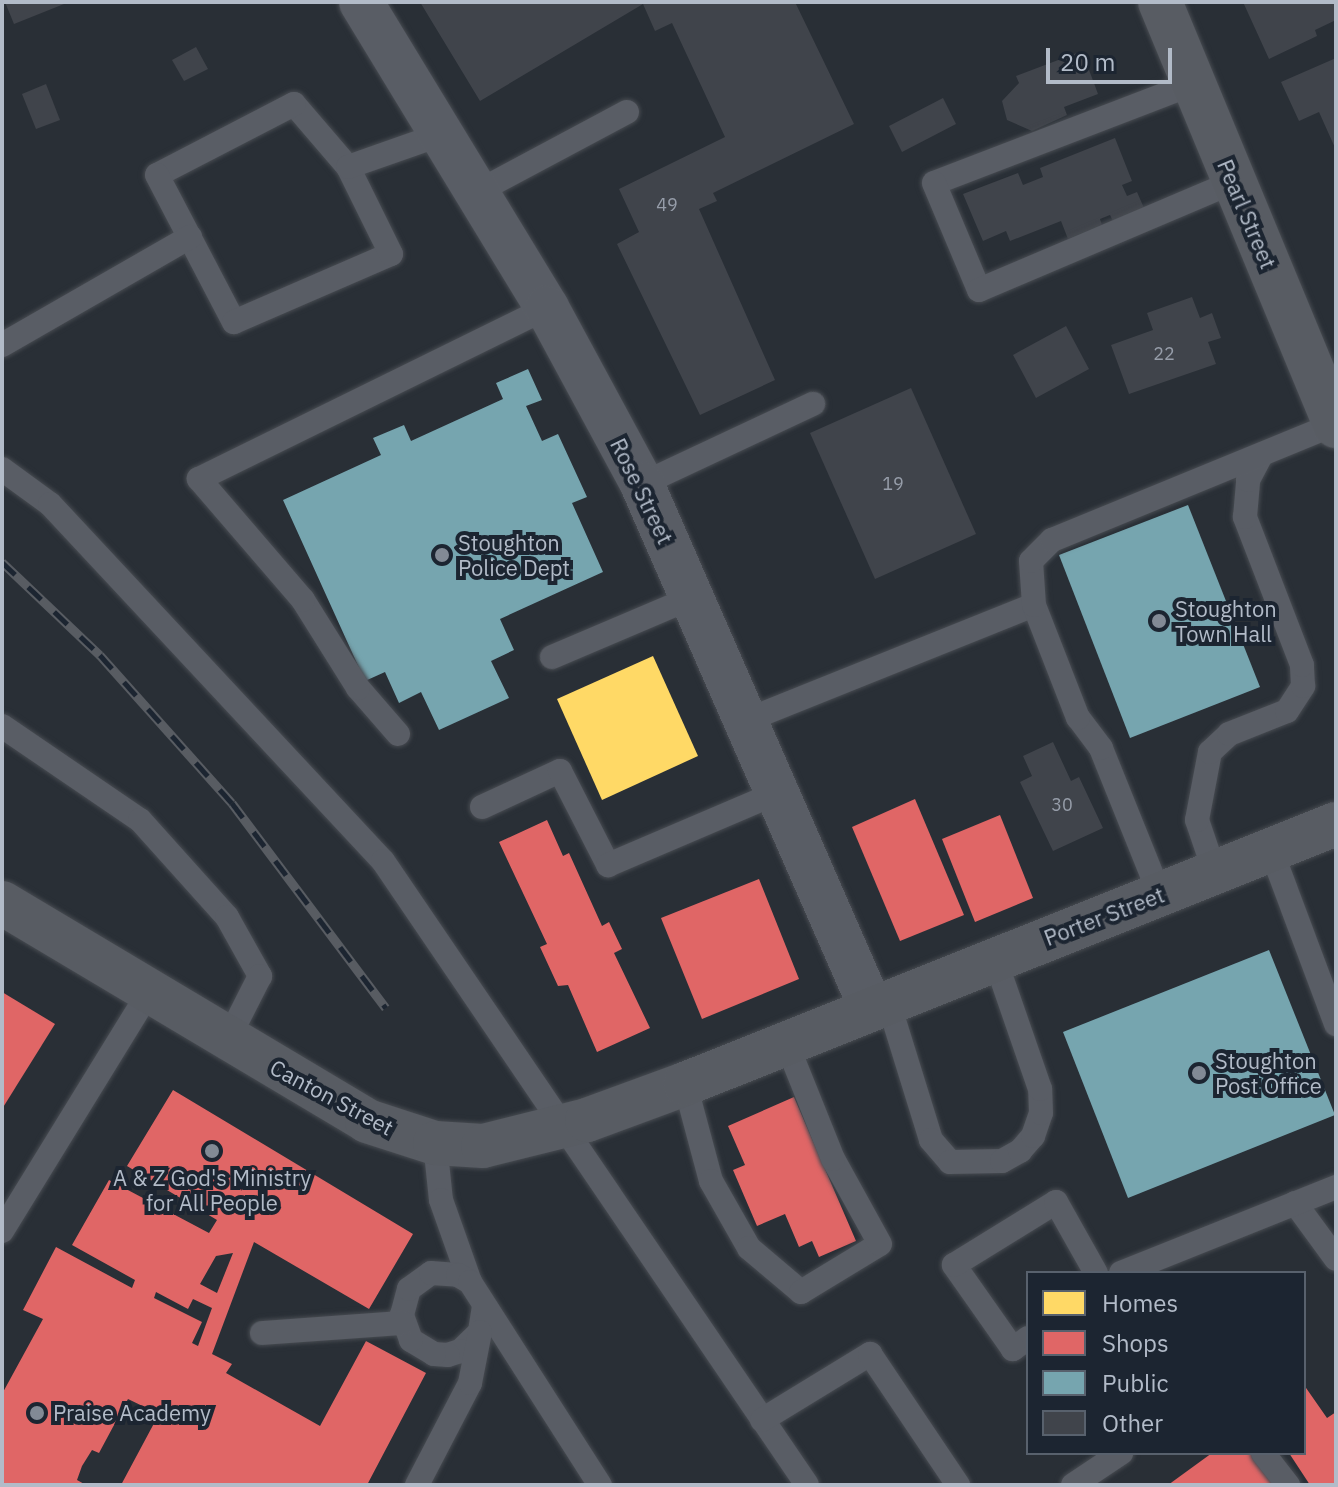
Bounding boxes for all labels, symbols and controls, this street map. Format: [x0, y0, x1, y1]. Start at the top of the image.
scale bar [1050, 32, 1176, 82]
text: 20 m [1060, 46, 1115, 78]
street label: Pearl Street [1212, 155, 1282, 273]
house number: 49 [656, 194, 678, 216]
house number: 22 [1153, 343, 1175, 365]
street label: Rose Street [605, 434, 679, 548]
house number: 19 [882, 473, 904, 495]
place label: Stoughton Police Dept [458, 529, 570, 580]
marker: Stoughton Police Dept [433, 546, 451, 564]
place label: Stoughton Town Hall [1175, 595, 1277, 646]
marker: Stoughton Town Hall [1150, 612, 1168, 630]
house number: 30 [1051, 794, 1073, 816]
street label: Porter Street [1040, 881, 1168, 951]
place label: Stoughton Post Office [1215, 1047, 1322, 1098]
street label: Canton Street [266, 1053, 398, 1141]
marker: Stoughton Post Office [1190, 1064, 1208, 1082]
marker: A & Z God's Ministry for All People [203, 1142, 221, 1160]
place label: A & Z God's Ministry for All People [113, 1164, 311, 1216]
legend [1026, 1271, 1306, 1455]
text: Homes [1102, 1287, 1178, 1319]
text: Shops [1102, 1327, 1169, 1359]
text: Public [1102, 1367, 1169, 1399]
place label: Praise Academy [53, 1400, 211, 1426]
marker: Praise Academy [28, 1404, 46, 1422]
text: Other [1102, 1407, 1163, 1439]

